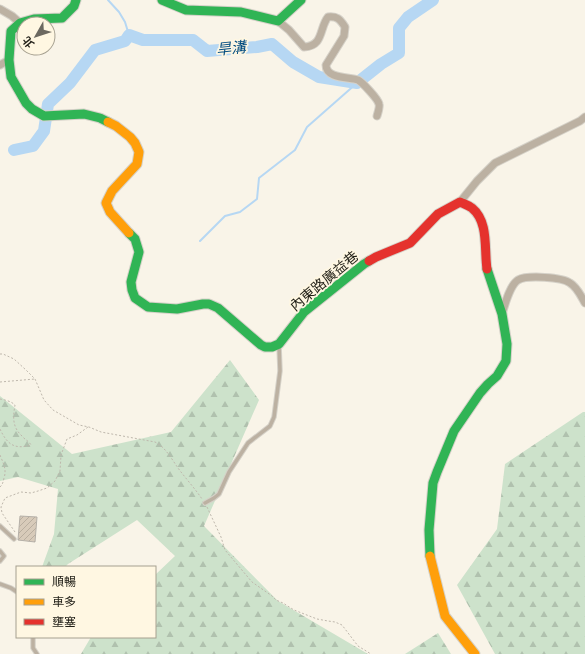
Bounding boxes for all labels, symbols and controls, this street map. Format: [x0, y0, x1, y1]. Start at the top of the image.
north arrow [16, 16, 56, 56]
text: 北 [19, 33, 38, 51]
water label: 旱溝 [215, 36, 249, 60]
street label: 內東路廣益巷 [285, 246, 363, 316]
legend [16, 566, 156, 638]
text: 順暢 [52, 574, 76, 590]
text: 車多 [52, 594, 76, 610]
text: 壅塞 [52, 614, 76, 630]

